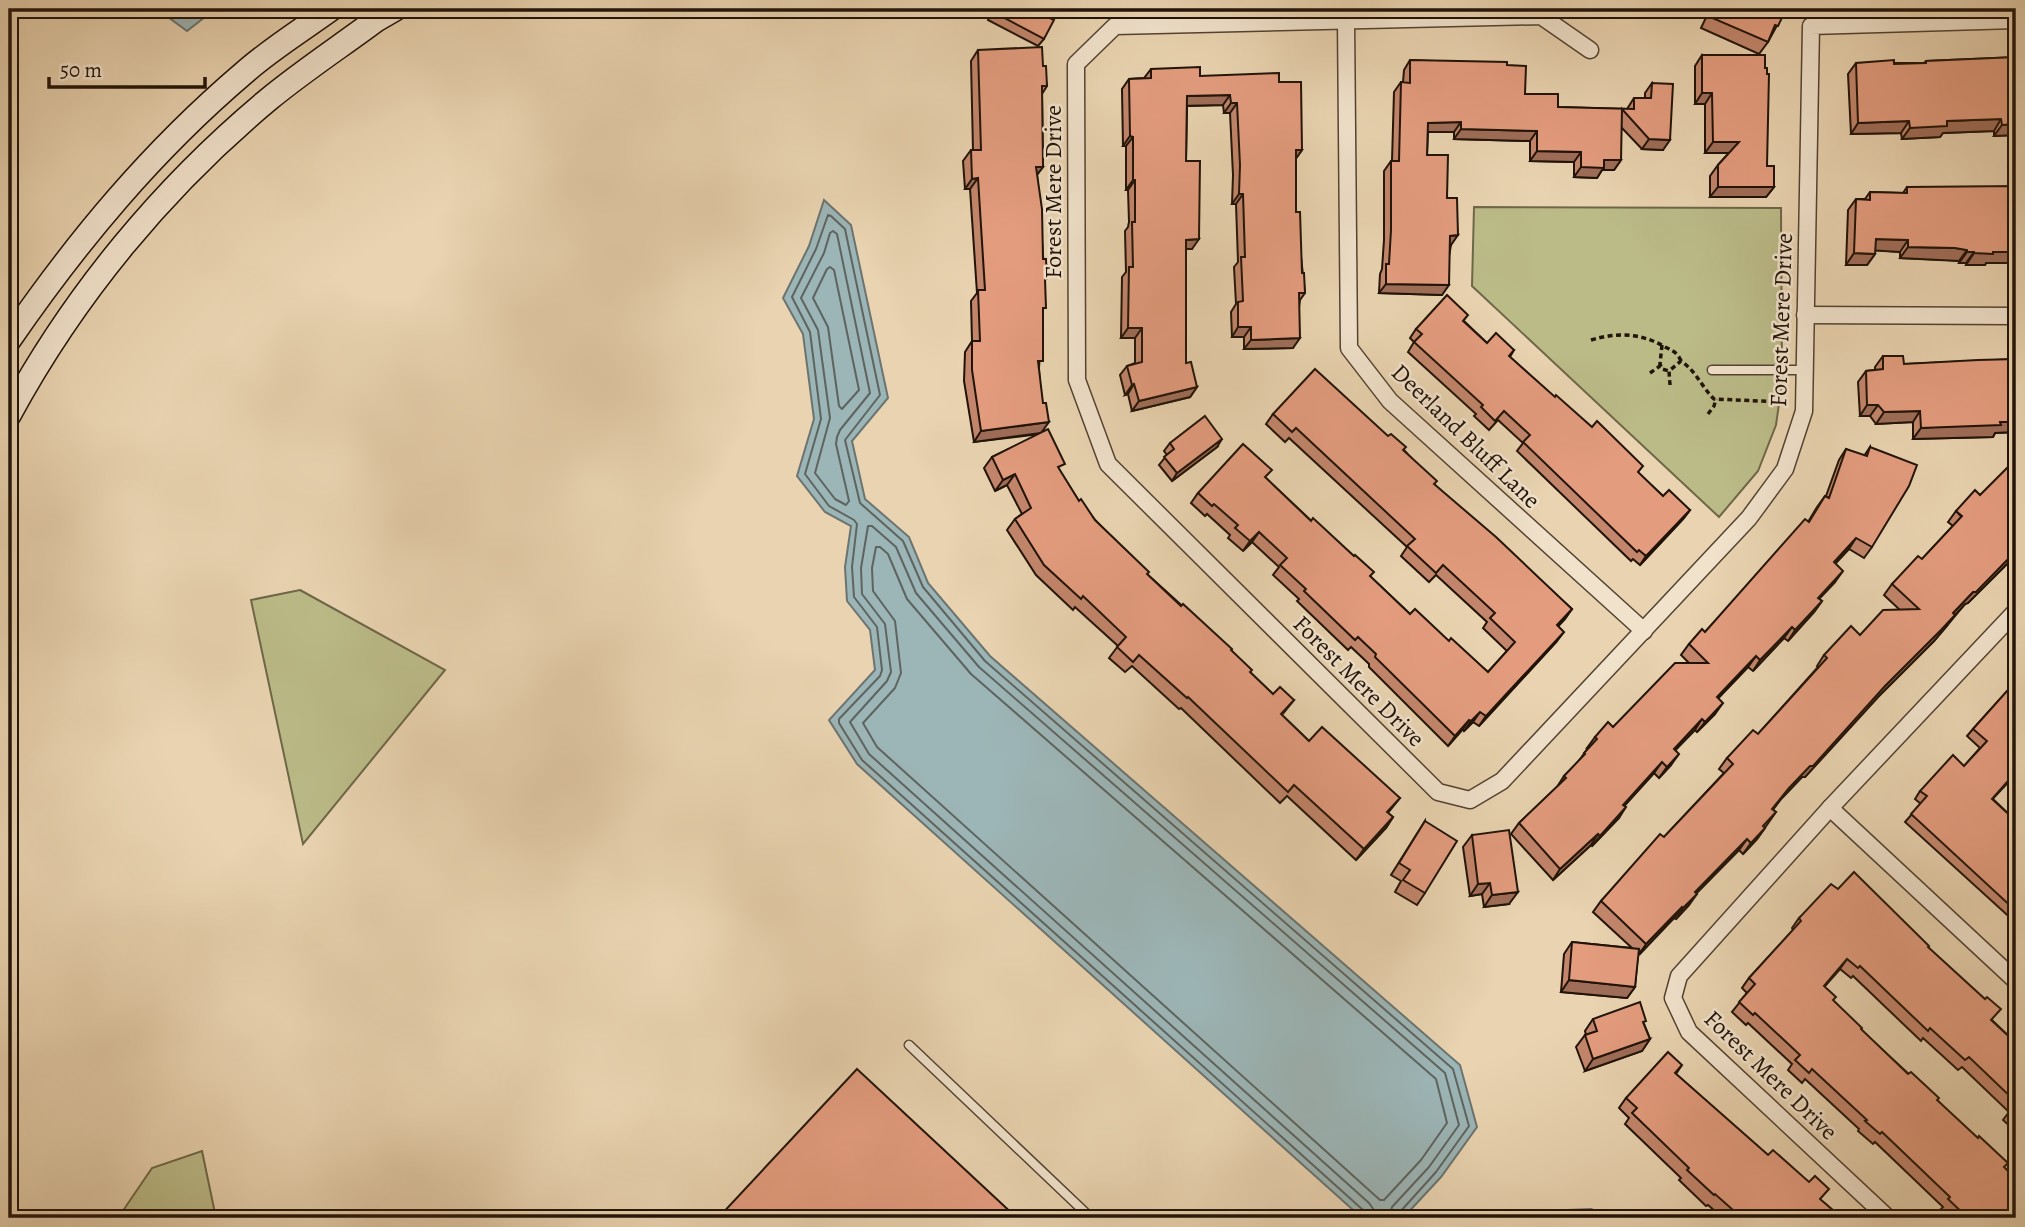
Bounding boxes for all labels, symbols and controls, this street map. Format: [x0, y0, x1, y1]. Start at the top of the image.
scale bar [49, 46, 205, 90]
text: 50 m [60, 56, 102, 84]
street label: Forest Mere Drive [1037, 105, 1069, 279]
street label: Forest Mere Drive [1762, 232, 1800, 408]
street label: Deerland Bluff Lane [1384, 357, 1548, 515]
street label: Forest Mere Drive [1286, 608, 1432, 754]
street label: Forest Mere Drive [1697, 1003, 1845, 1147]

